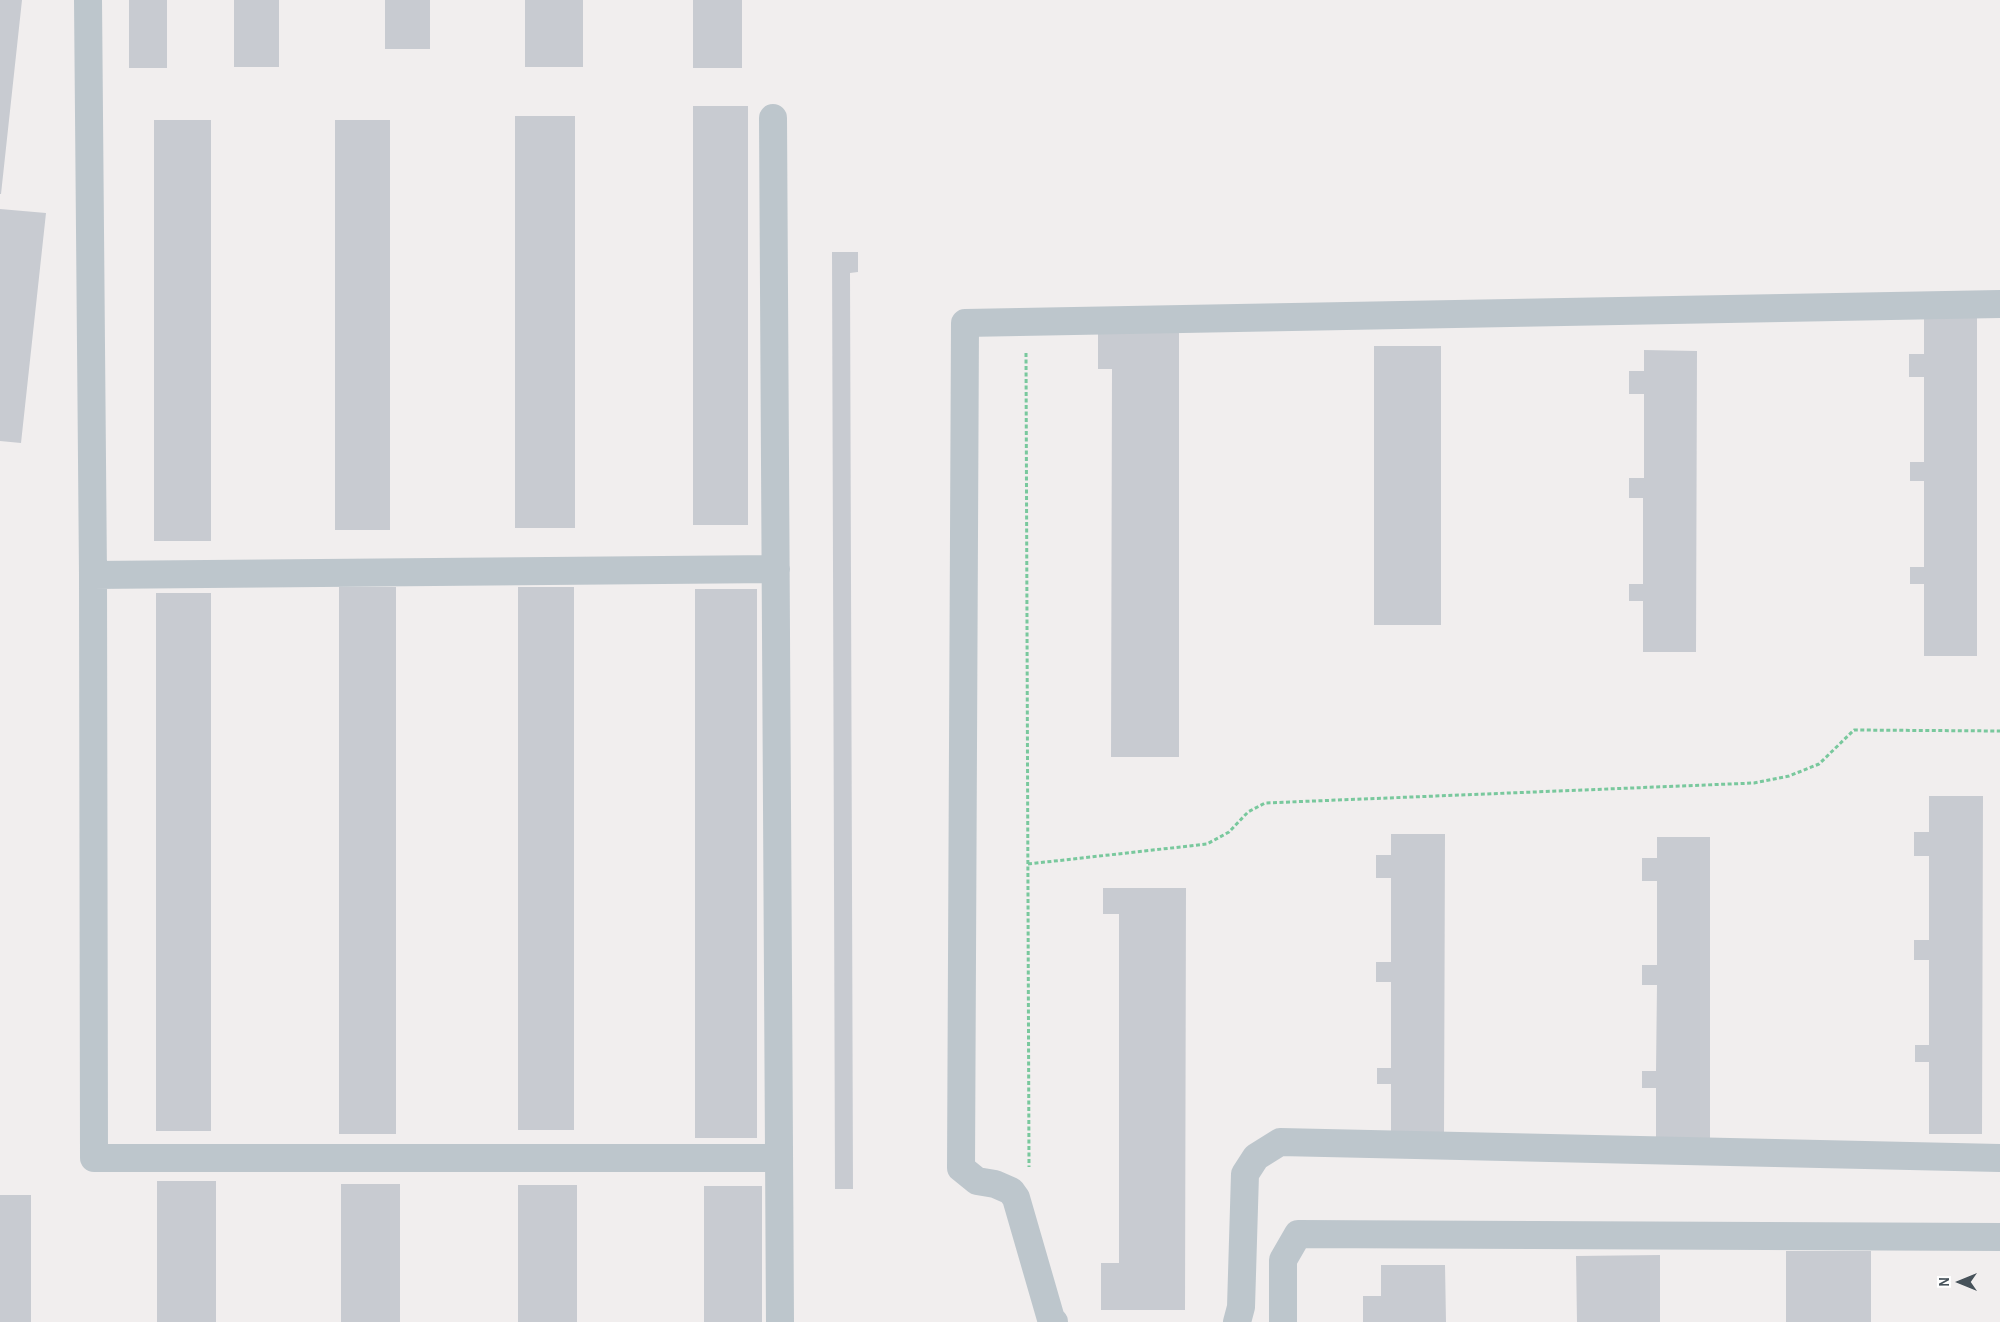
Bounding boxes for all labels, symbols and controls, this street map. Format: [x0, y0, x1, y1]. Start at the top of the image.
north arrow [1935, 1257, 1985, 1307]
text: N [1938, 1277, 1952, 1287]

